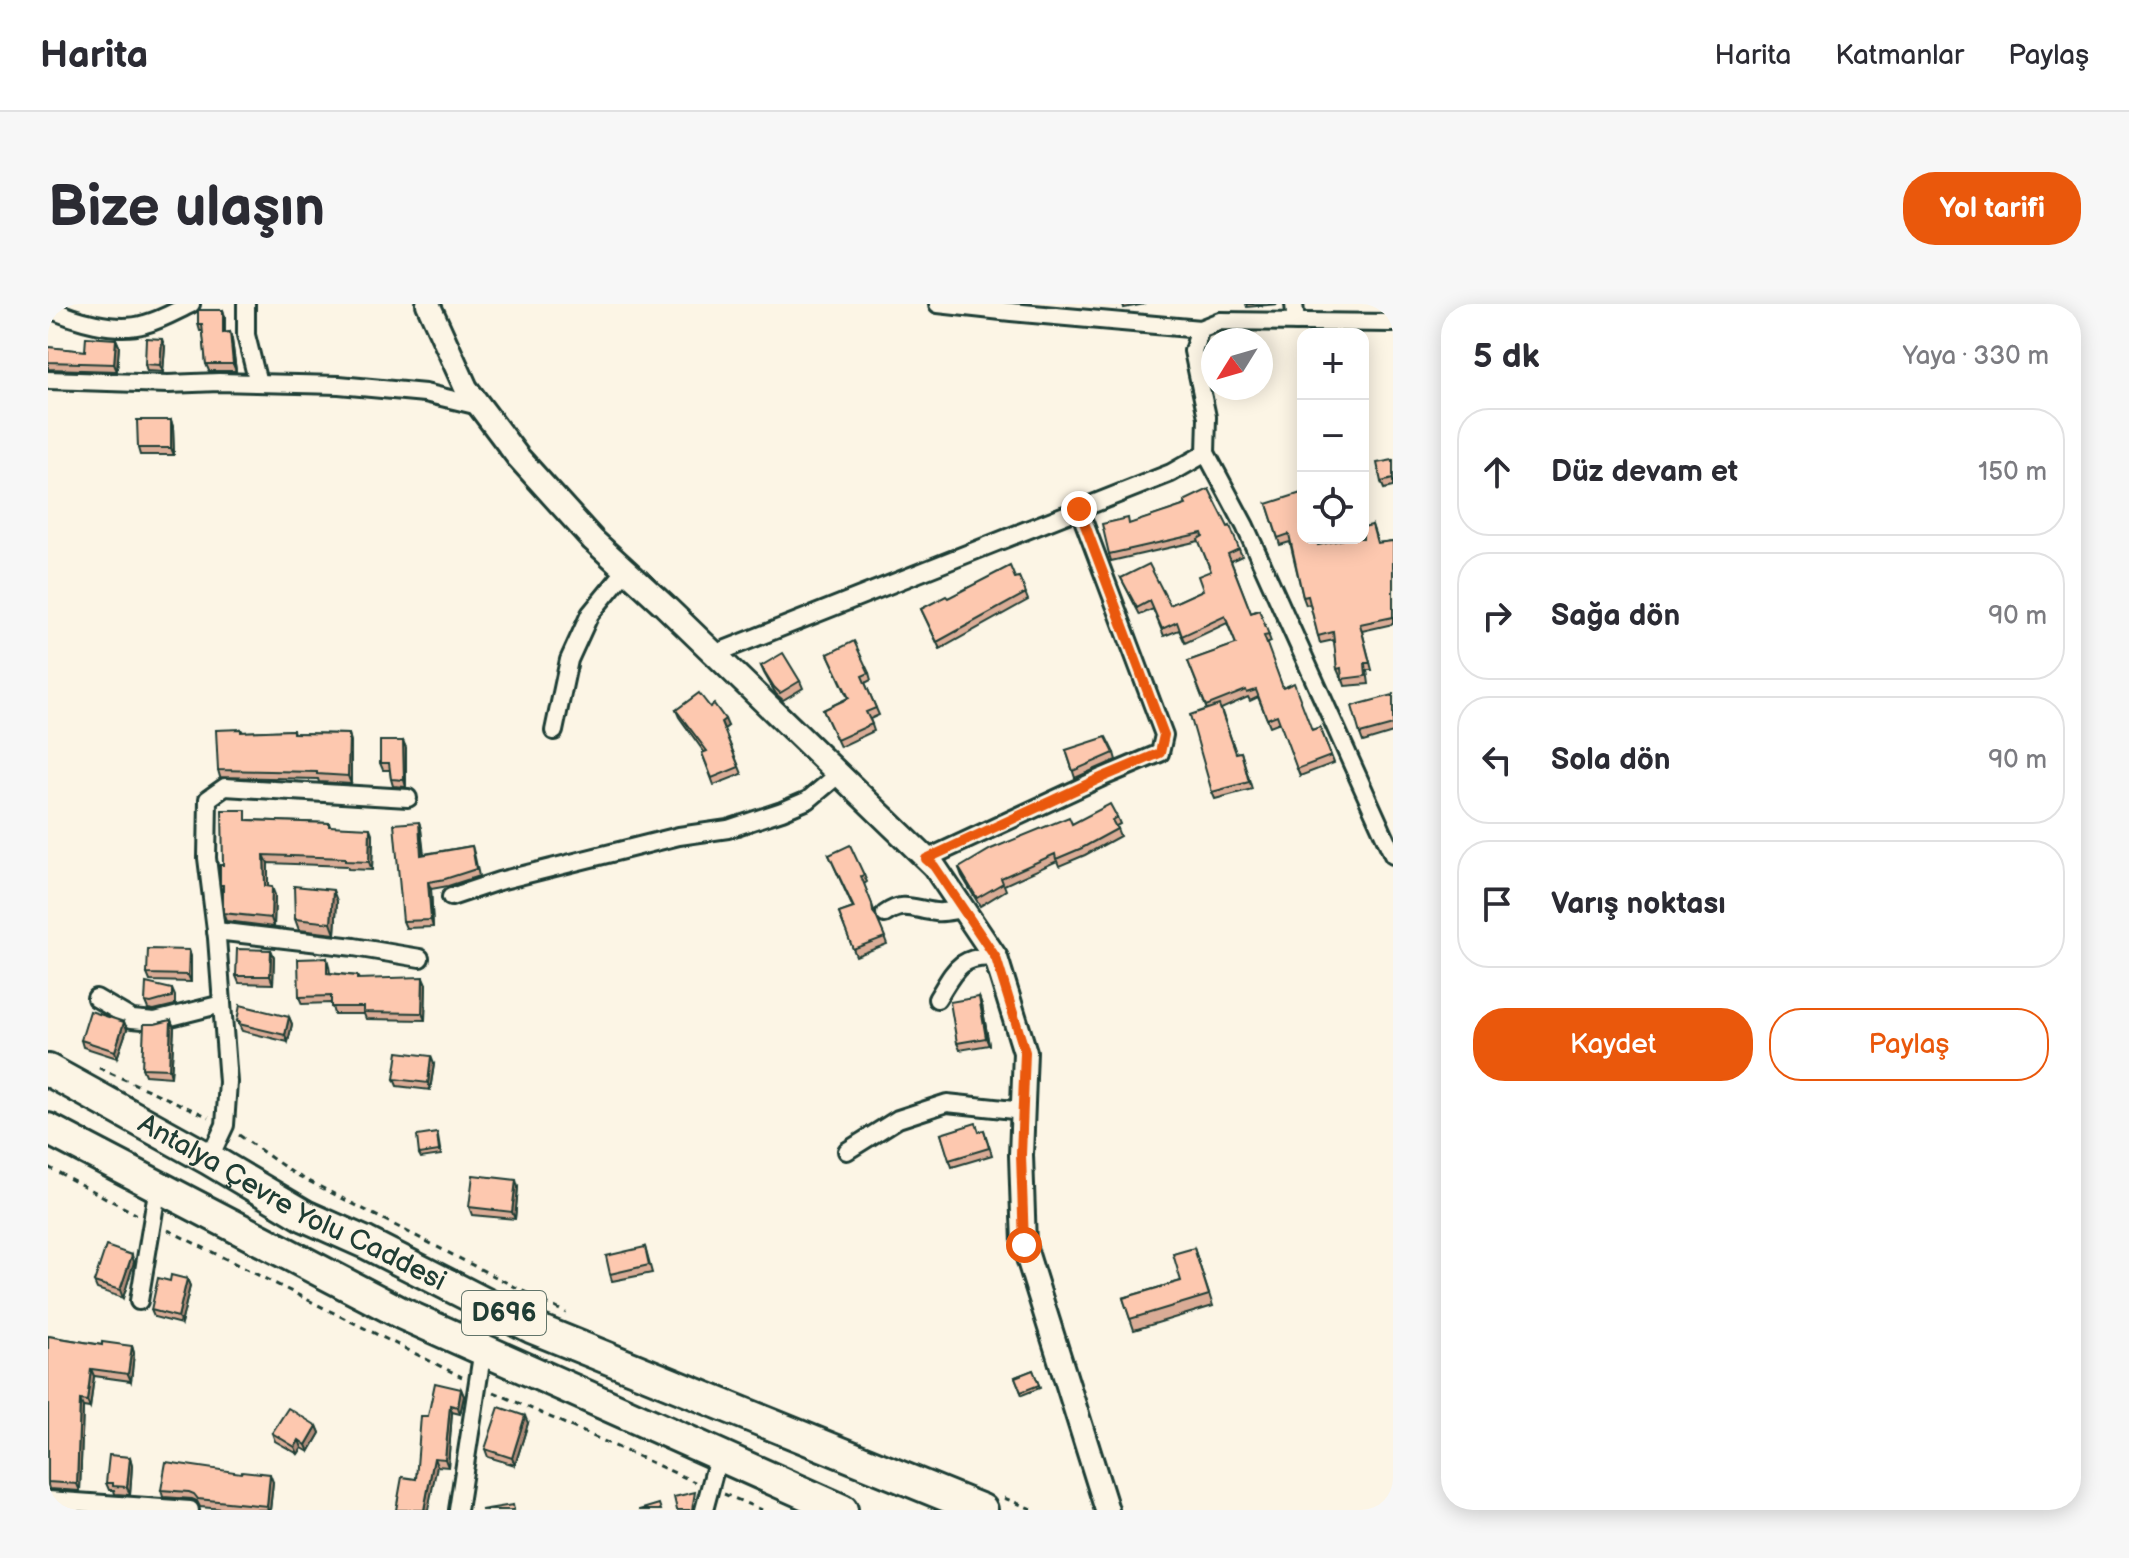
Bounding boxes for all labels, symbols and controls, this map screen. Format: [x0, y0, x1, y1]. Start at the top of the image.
text: Harita [40, 33, 148, 78]
text: Harita [1715, 39, 1791, 72]
text: Katmanlar [1835, 39, 1964, 72]
text: Paylaş [2008, 39, 2089, 72]
button: Yol tarifi [1903, 172, 2081, 245]
text: Bize ulaşın [48, 175, 325, 242]
north arrow [1201, 328, 1273, 400]
map controls [1297, 328, 1369, 544]
button: + [1297, 328, 1369, 400]
text: 5 dk [1473, 336, 1539, 377]
text: Yaya · 330 m [1903, 341, 2049, 372]
button: − [1297, 400, 1369, 472]
icon: ahead [1475, 450, 1519, 494]
text: Düz devam et [1551, 454, 1738, 490]
text: 150 m [1978, 457, 2047, 488]
button: locate [1297, 472, 1369, 544]
route end [1061, 491, 1097, 527]
icon: right [1475, 594, 1519, 638]
text: Sağa dön [1551, 598, 1680, 634]
text: 90 m [1988, 601, 2047, 632]
icon: left [1475, 738, 1519, 782]
text: Sola dön [1551, 742, 1671, 778]
text: 90 m [1988, 745, 2047, 776]
icon: arrive [1475, 882, 1519, 926]
text: Varış noktası [1551, 886, 1726, 922]
button: Kaydet [1473, 1008, 1753, 1081]
button: Paylaş [1769, 1008, 2049, 1081]
street label: Antalya Çevre Yolu Caddesi [133, 1107, 452, 1298]
route start [1006, 1227, 1042, 1263]
road number: D696 [462, 1291, 546, 1335]

